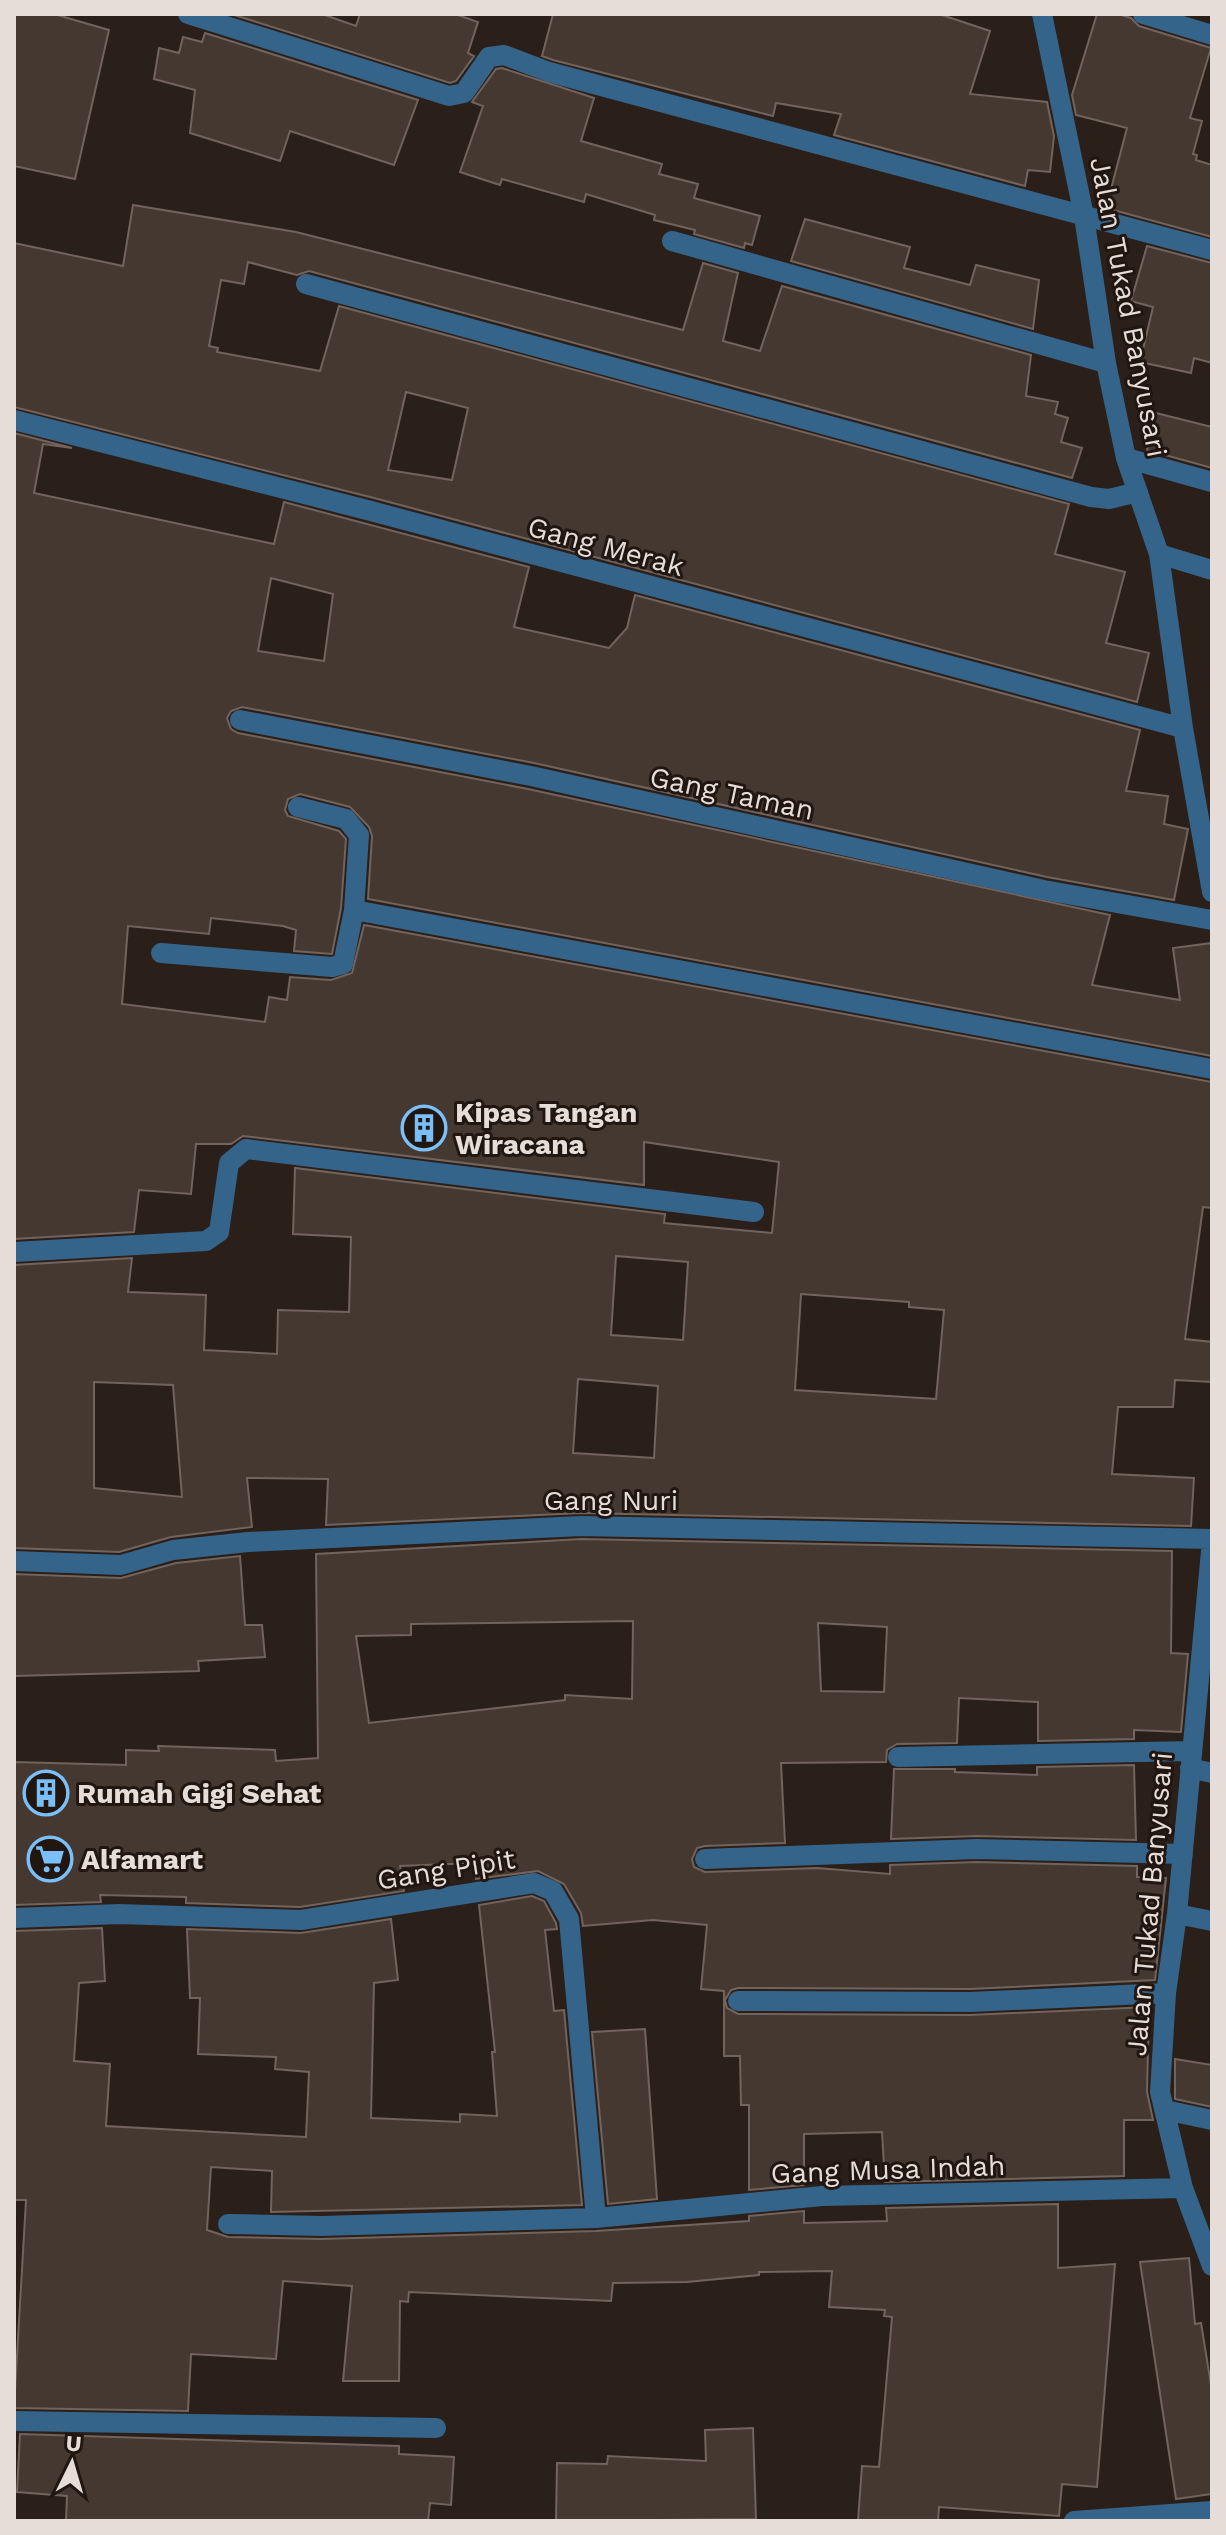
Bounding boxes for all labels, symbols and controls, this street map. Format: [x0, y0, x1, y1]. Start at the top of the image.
street label: Jalan Tukad Banyusari [1083, 154, 1174, 460]
street label: Gang Merak [524, 510, 688, 583]
street label: Gang Taman [647, 760, 817, 827]
place label: Kipas Tangan Wiracana [455, 1096, 637, 1161]
building icon: Kipas Tangan Wiracana [400, 1104, 448, 1152]
street label: Gang Nuri [544, 1484, 678, 1517]
street label: Jalan Tukad Banyusari [1120, 1751, 1179, 2057]
building icon: Rumah Gigi Sehat [22, 1769, 70, 1817]
place label: Rumah Gigi Sehat [77, 1777, 321, 1810]
supermarket icon: Alfamart [26, 1835, 74, 1883]
street label: Gang Pipit [375, 1842, 518, 1897]
place label: Alfamart [81, 1843, 203, 1876]
street label: Gang Musa Indah [770, 2149, 1006, 2190]
north arrow [32, 2423, 112, 2503]
text: U [65, 2430, 83, 2457]

